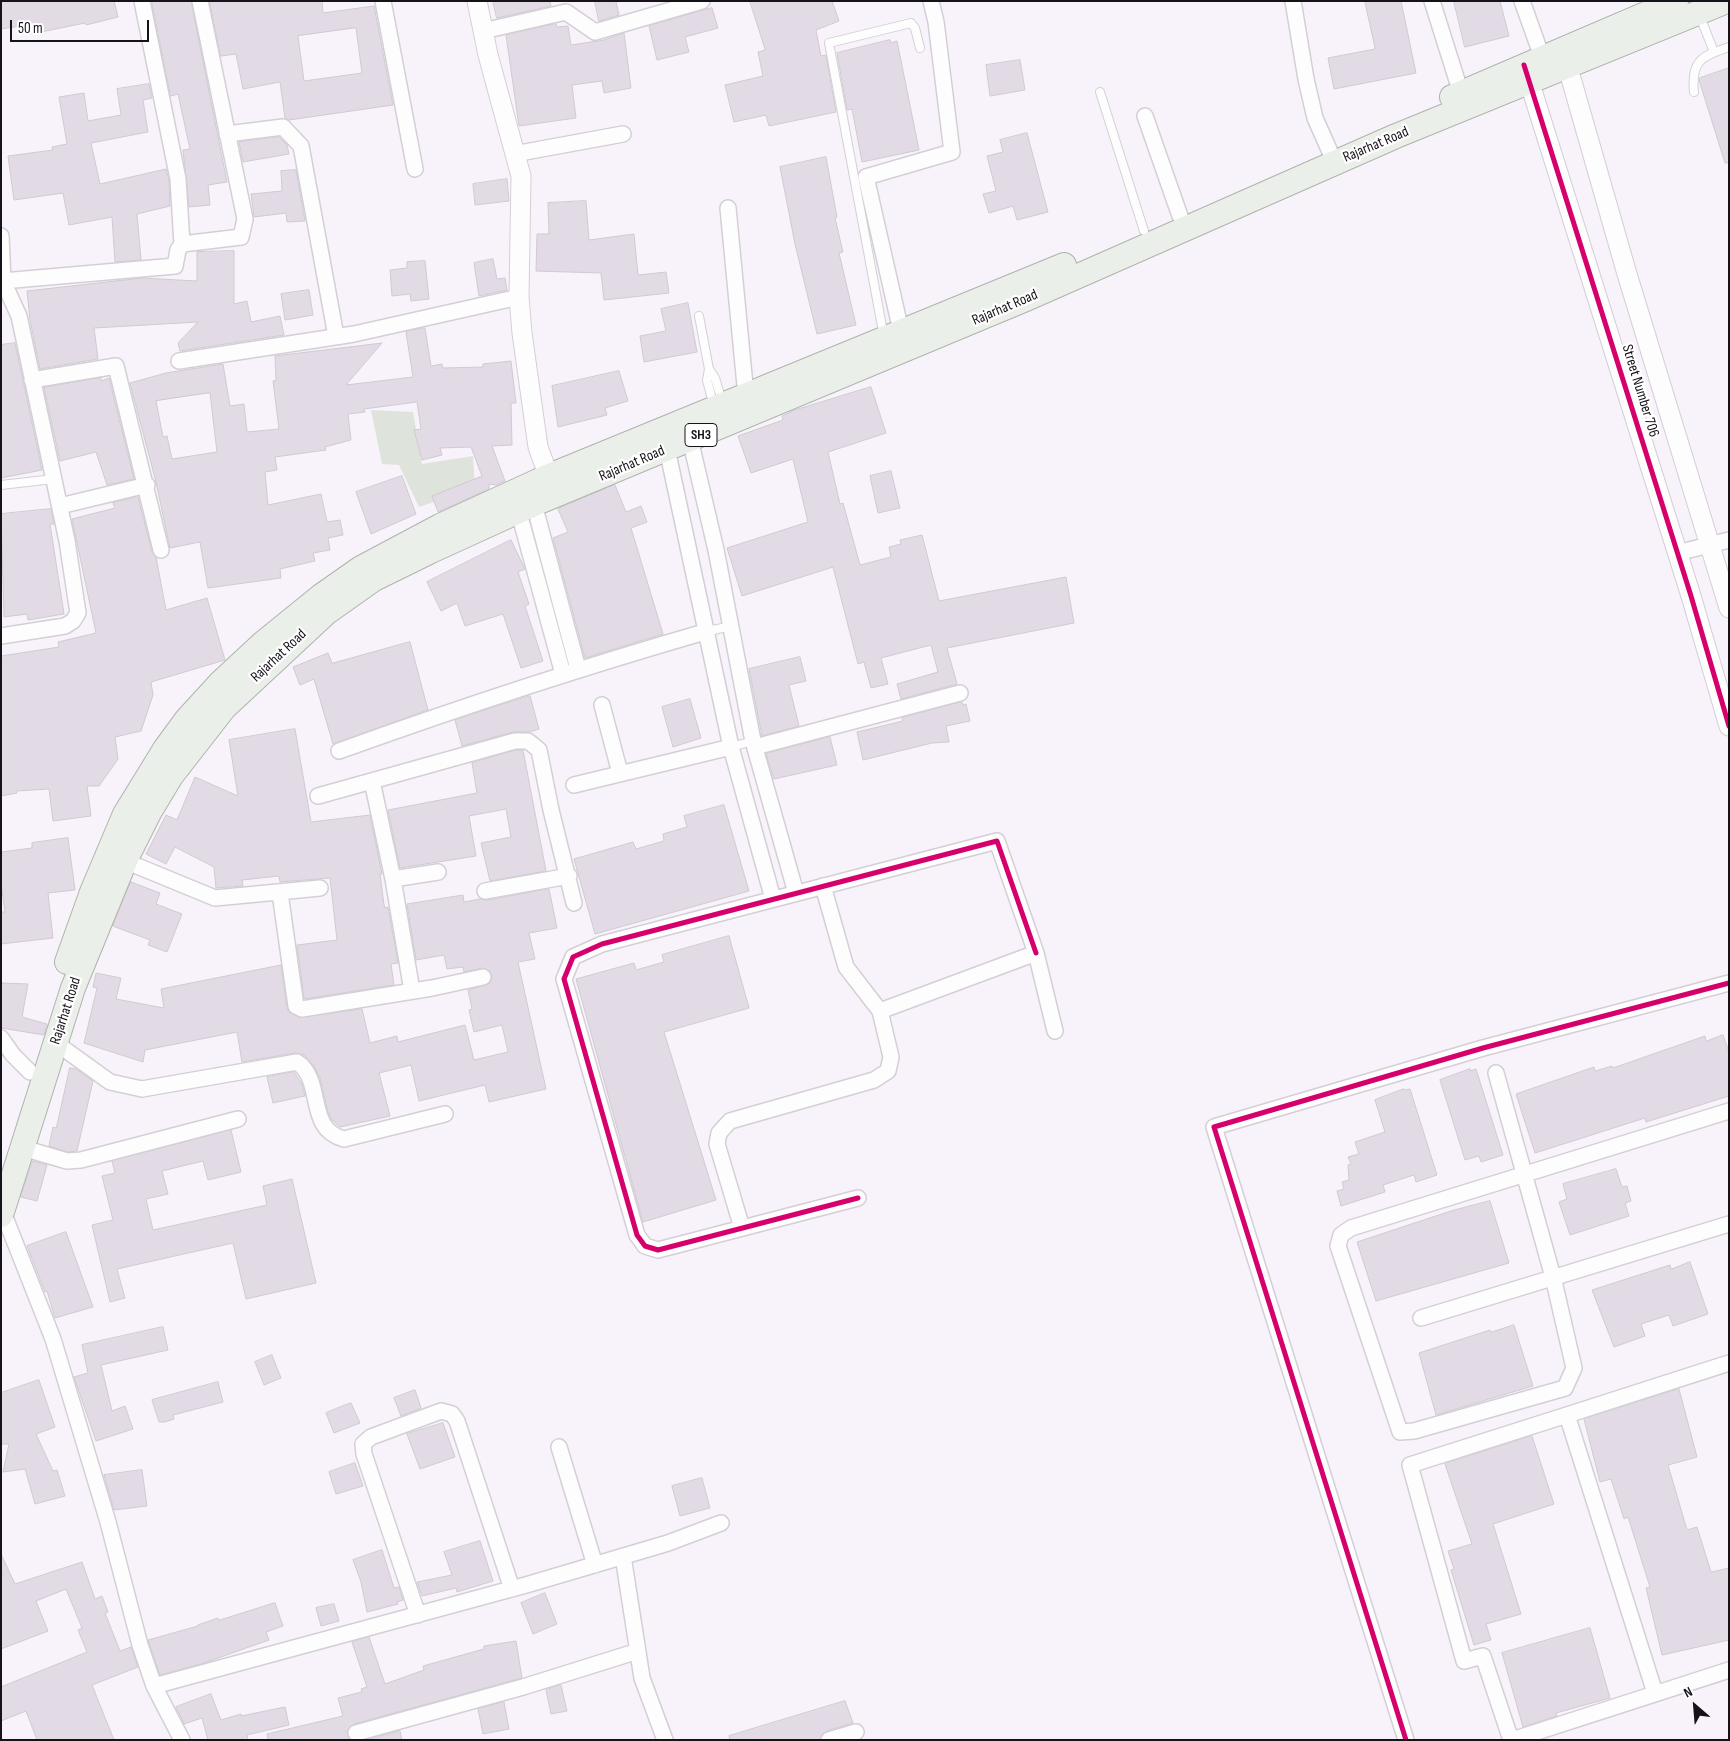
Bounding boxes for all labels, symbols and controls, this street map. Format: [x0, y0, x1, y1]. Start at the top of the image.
scale bar [12, 10, 151, 42]
text: 50 m [18, 19, 43, 38]
street label: Rajarhat Road [1341, 123, 1411, 167]
street label: Rajarhat Road [970, 286, 1040, 330]
street label: Street Number 706 [1617, 343, 1663, 439]
road number: SH3 [685, 424, 717, 446]
street label: Rajarhat Road [597, 442, 667, 486]
street label: Rajarhat Road [247, 626, 311, 686]
street label: Rajarhat Road [47, 975, 85, 1047]
north arrow [1670, 1681, 1720, 1731]
text: N [1681, 1683, 1695, 1701]

